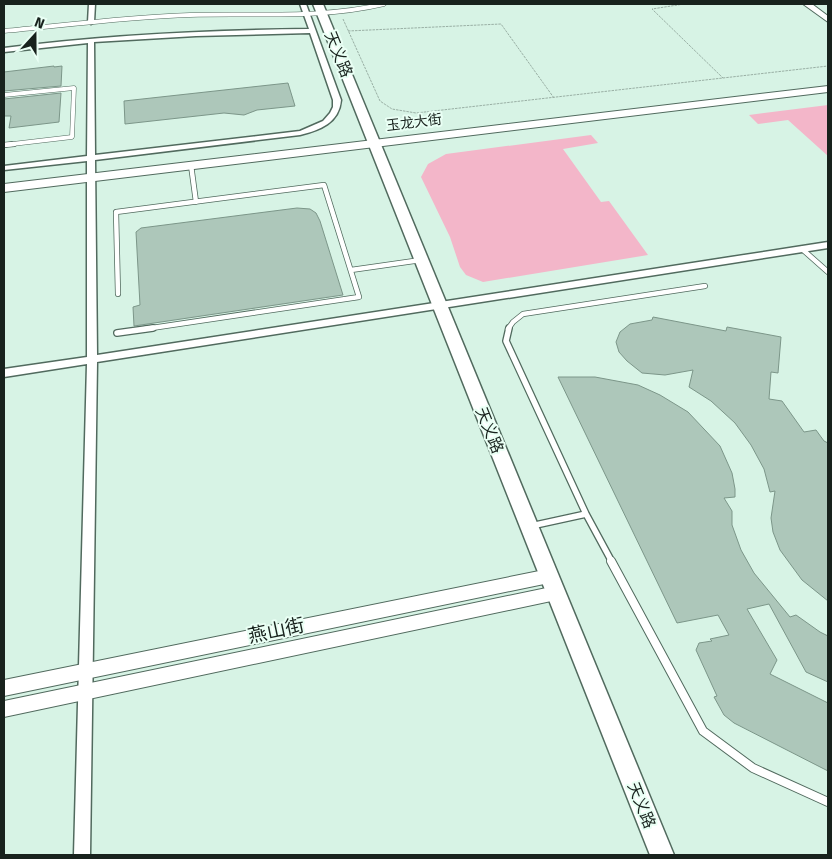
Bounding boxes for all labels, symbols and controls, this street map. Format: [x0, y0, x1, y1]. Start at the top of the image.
north arrow [10, 10, 60, 60]
text: N [32, 14, 47, 33]
street label: 天义路 [321, 28, 356, 80]
street label: 玉龙大街 [385, 111, 443, 134]
street label: 天义路 [472, 404, 507, 456]
street label: 燕山街 [246, 613, 306, 648]
street label: 天义路 [624, 779, 659, 831]

